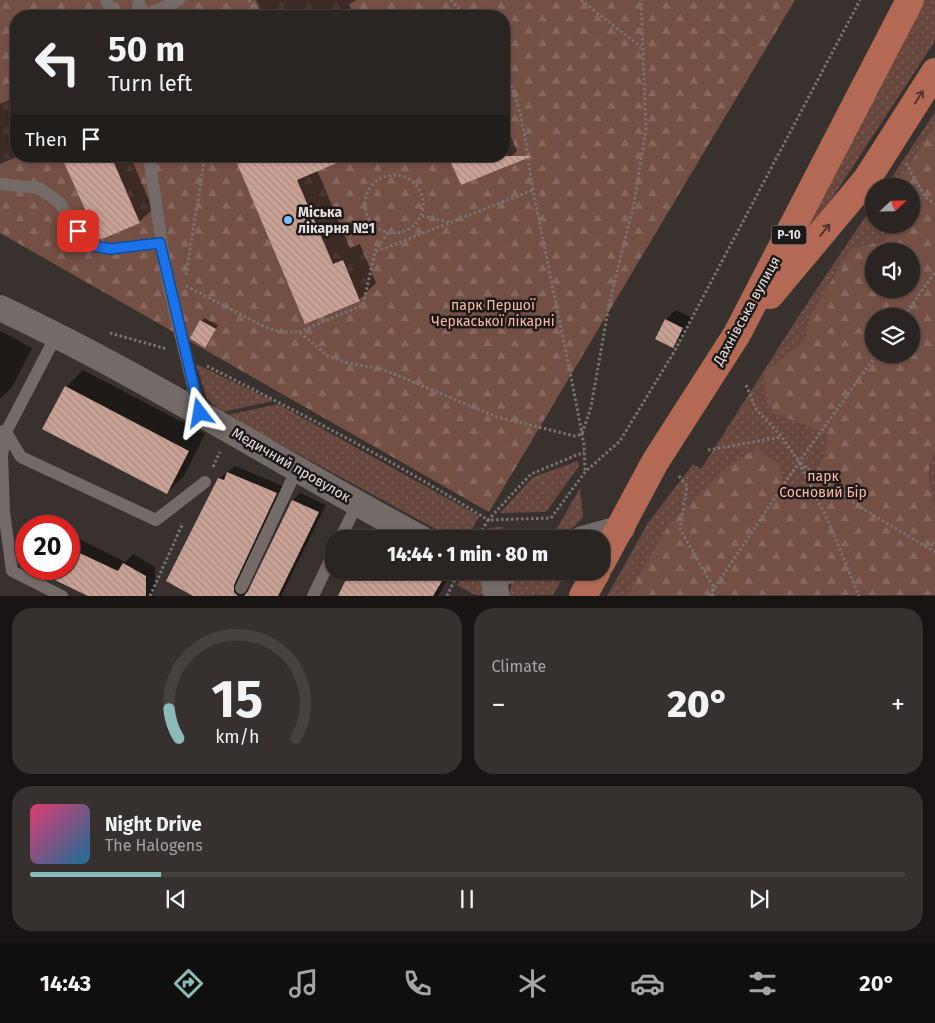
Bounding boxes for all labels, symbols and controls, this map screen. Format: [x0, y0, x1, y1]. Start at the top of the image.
text: 50 m [108, 28, 185, 70]
icon: left [25, 30, 90, 95]
text: Turn left [108, 70, 192, 97]
one-way arrow [914, 91, 924, 105]
icon: arrive [77, 125, 105, 153]
text: Then [25, 128, 67, 151]
north arrow [865, 178, 920, 232]
map controls [865, 178, 920, 363]
place label: Міська лікарня №1 [298, 204, 375, 237]
pin [57, 210, 99, 252]
marker: Міська лікарня №1 [282, 214, 294, 226]
icon: arrive [64, 217, 92, 245]
one-way arrow [819, 223, 830, 236]
road number: Р-10 [772, 226, 806, 244]
button: sound [865, 243, 920, 298]
street label: Дахнівська вулиця [709, 253, 784, 369]
park label: парк Першої Черкаської лікарні [431, 297, 555, 330]
button: layers [865, 308, 920, 363]
position arrow [173, 386, 225, 438]
street label: Медичний провулок [229, 424, 354, 506]
park label: парк Сосновий Бір [779, 468, 867, 501]
speed limit sign: 20 [15, 515, 80, 580]
text: 14:44 · 1 min · 80 m [387, 543, 548, 566]
text: Climate [492, 657, 546, 676]
text: 15 [211, 668, 263, 731]
text: 20° [667, 681, 729, 727]
text: − [492, 688, 506, 721]
text: + [891, 688, 905, 721]
text: km/h [215, 726, 259, 748]
text: Night Drive [105, 813, 202, 836]
text: The Halogens [105, 836, 203, 855]
icon: previous [162, 885, 190, 913]
icon: pause [453, 885, 481, 913]
icon: next [745, 885, 773, 913]
icon: directions [171, 966, 206, 1001]
icon: music [286, 966, 321, 1001]
icon: phone [400, 966, 435, 1001]
icon: climate [515, 966, 550, 1001]
icon: car [630, 966, 665, 1001]
icon: filters [745, 966, 780, 1001]
text: 14:43 [40, 970, 91, 997]
text: 20° [859, 970, 895, 997]

